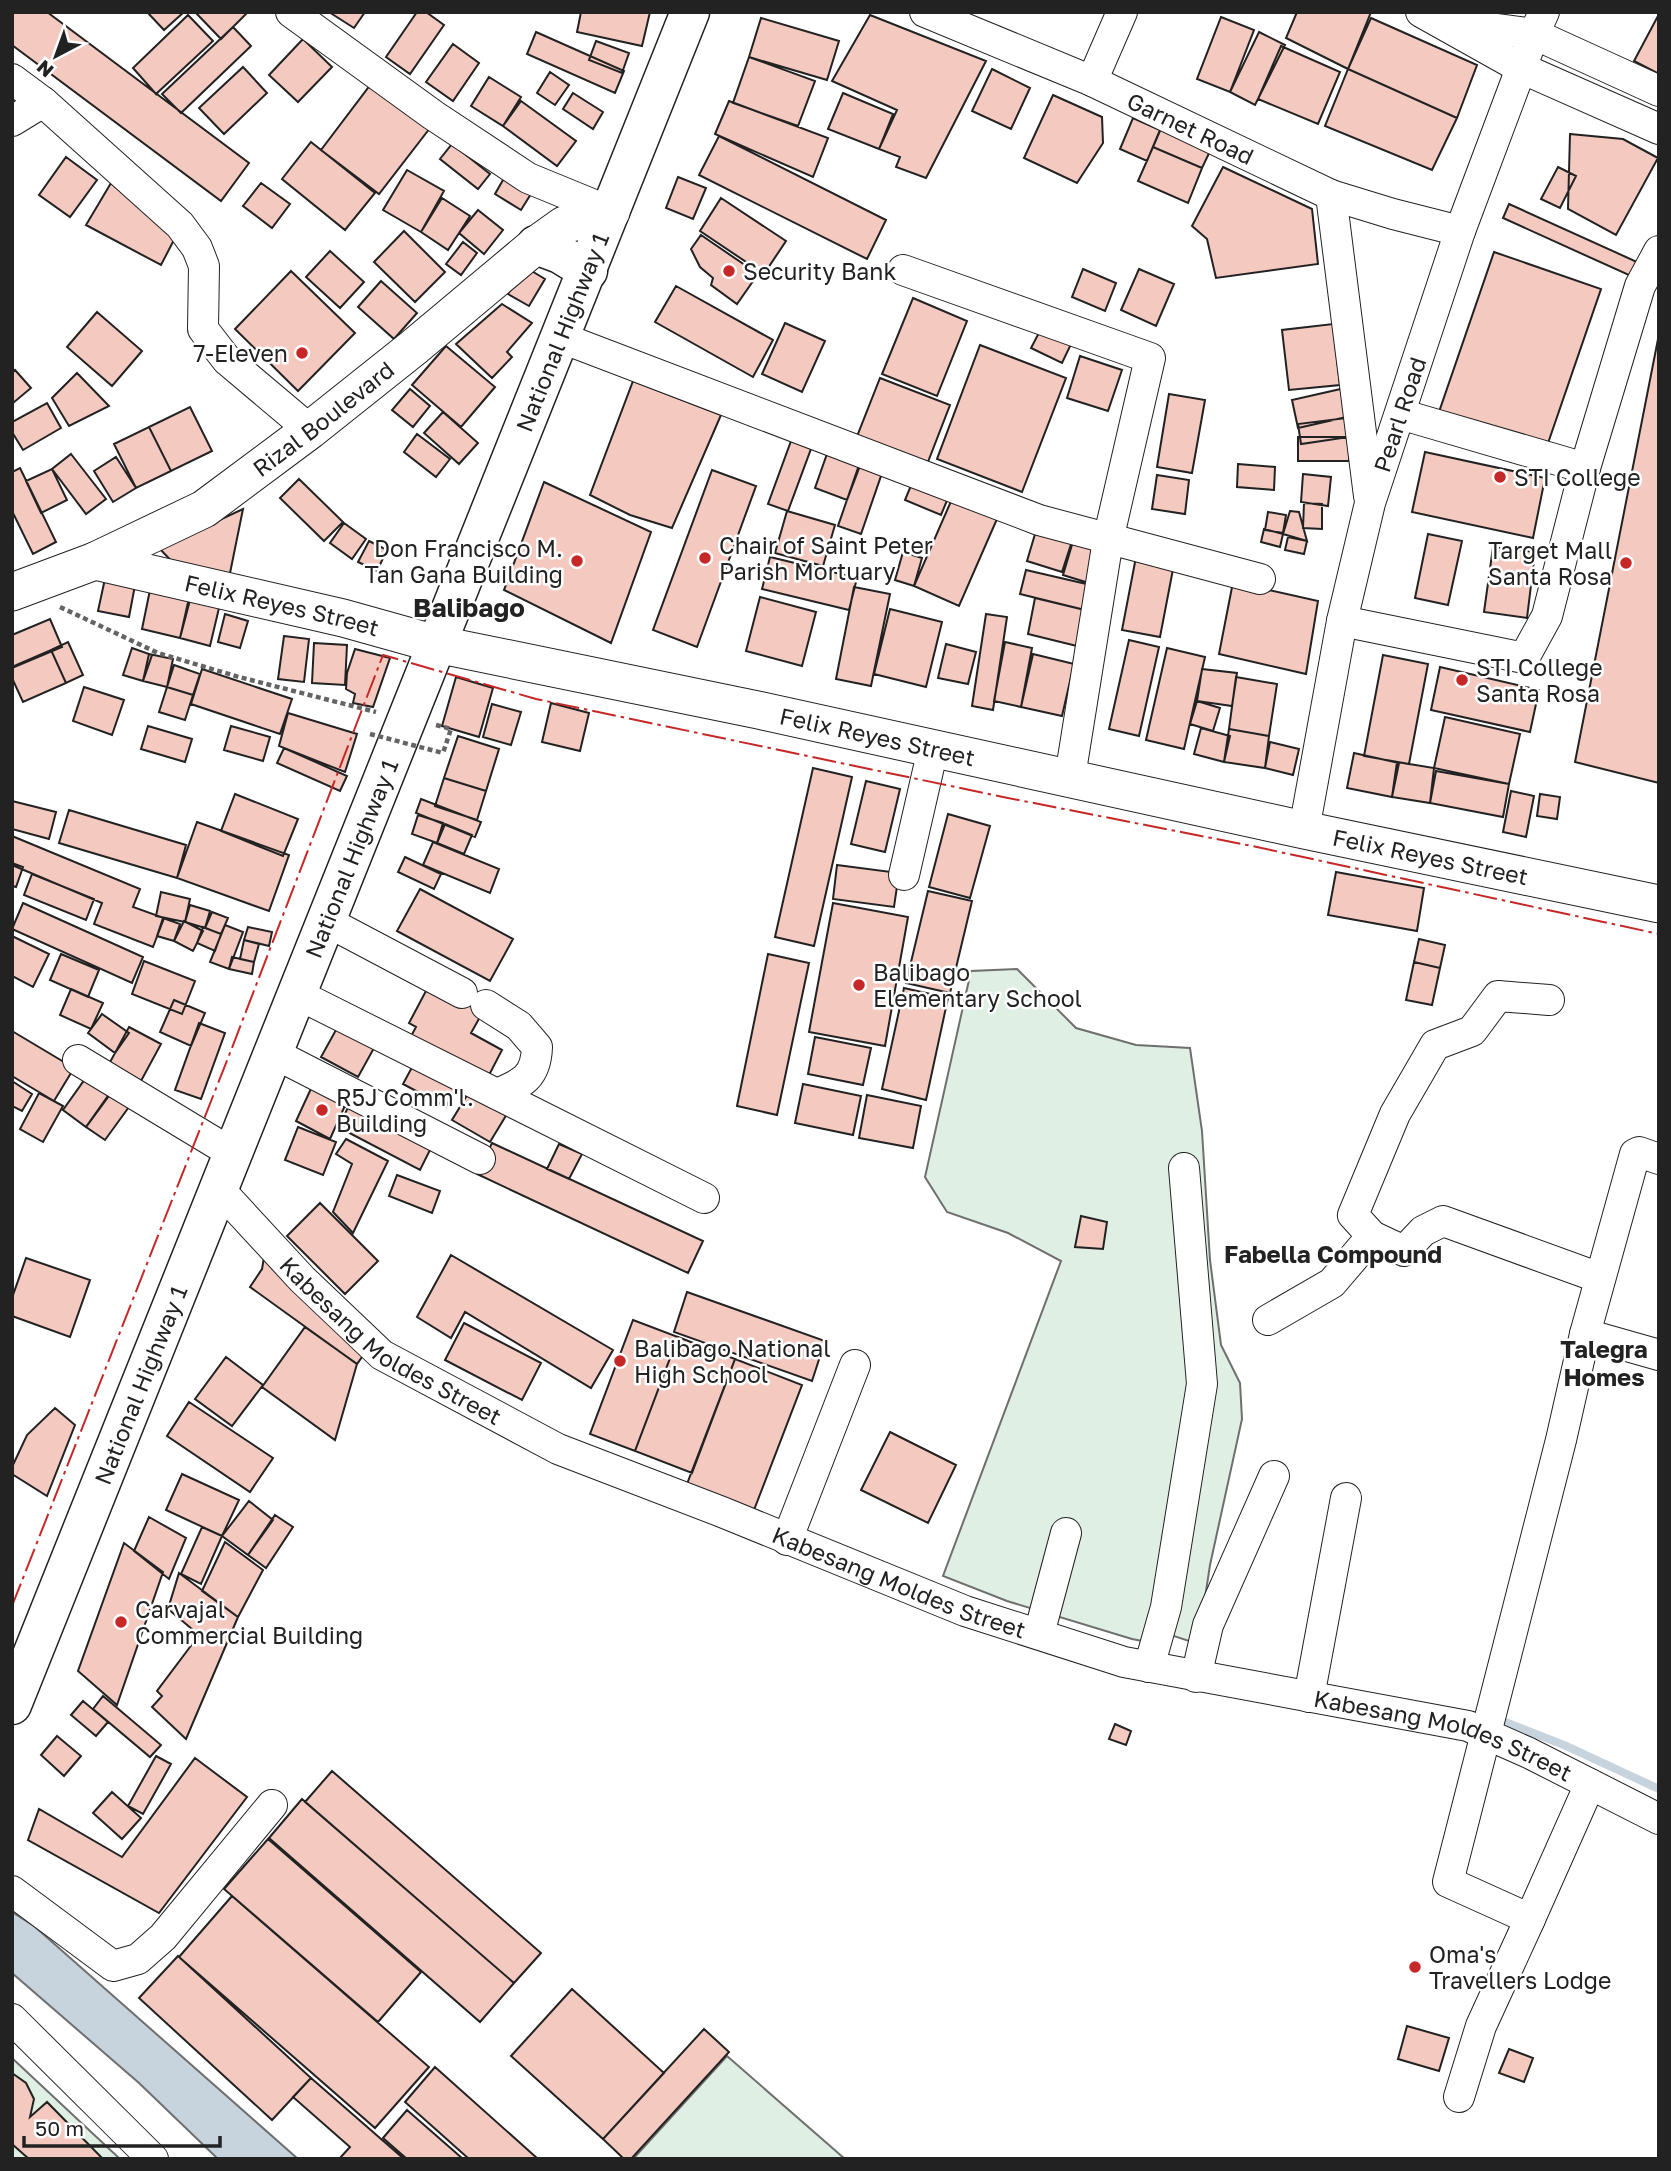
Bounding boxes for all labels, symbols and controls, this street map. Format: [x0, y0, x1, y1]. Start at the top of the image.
north arrow [21, 21, 91, 91]
text: N [32, 56, 58, 83]
street label: Garnet Road [1123, 86, 1259, 170]
street label: National Highway 1 [509, 228, 614, 436]
place label: Security Bank [743, 257, 896, 285]
marker: Security Bank [721, 263, 737, 279]
place label: 7-Eleven [193, 339, 288, 367]
marker: 7-Eleven [294, 345, 310, 361]
street label: Pearl Road [1367, 353, 1431, 476]
street label: Rizal Boulevard [247, 355, 399, 482]
place label: STI College [1514, 463, 1640, 491]
marker: STI College [1492, 469, 1508, 485]
place label: Chair of Saint Peter Parish Mortuary [719, 531, 933, 585]
place label: Don Francisco M. Tan Gana Building [365, 534, 563, 588]
place label: Target Mall Santa Rosa [1488, 536, 1612, 590]
marker: Chair of Saint Peter Parish Mortuary [697, 550, 713, 566]
marker: Don Francisco M. Tan Gana Building [569, 553, 585, 569]
marker: Target Mall Santa Rosa [1618, 555, 1634, 571]
street label: Felix Reyes Street [182, 568, 382, 641]
district label: Balibago [413, 592, 525, 623]
place label: STI College Santa Rosa [1476, 653, 1602, 707]
marker: STI College Santa Rosa [1454, 672, 1470, 688]
street label: Felix Reyes Street [777, 701, 978, 771]
street label: National Highway 1 [299, 755, 403, 962]
street label: Felix Reyes Street [1330, 822, 1531, 890]
place label: Balibago Elementary School [873, 958, 1082, 1012]
marker: Balibago Elementary School [851, 977, 867, 993]
place label: R5J Comm'l. Building [336, 1083, 474, 1137]
marker: R5J Comm'l. Building [314, 1102, 330, 1118]
district label: Fabella Compound [1224, 1239, 1442, 1268]
street label: Kabesang Moldes Street [274, 1251, 506, 1430]
street label: National Highway 1 [88, 1281, 193, 1488]
place label: Balibago National High School [634, 1334, 831, 1388]
district label: Talegra Homes [1560, 1334, 1648, 1391]
marker: Balibago National High School [612, 1353, 628, 1369]
street label: Kabesang Moldes Street [768, 1520, 1029, 1644]
place label: Carvajal Commercial Building [135, 1595, 363, 1649]
marker: Carvajal Commercial Building [113, 1614, 129, 1630]
street label: Kabesang Moldes Street [1312, 1684, 1577, 1787]
place label: Oma's Travellers Lodge [1429, 1940, 1611, 1994]
marker: Oma's Travellers Lodge [1407, 1959, 1423, 1975]
scale bar [24, 2104, 220, 2148]
text: 50 m [35, 2115, 84, 2141]

